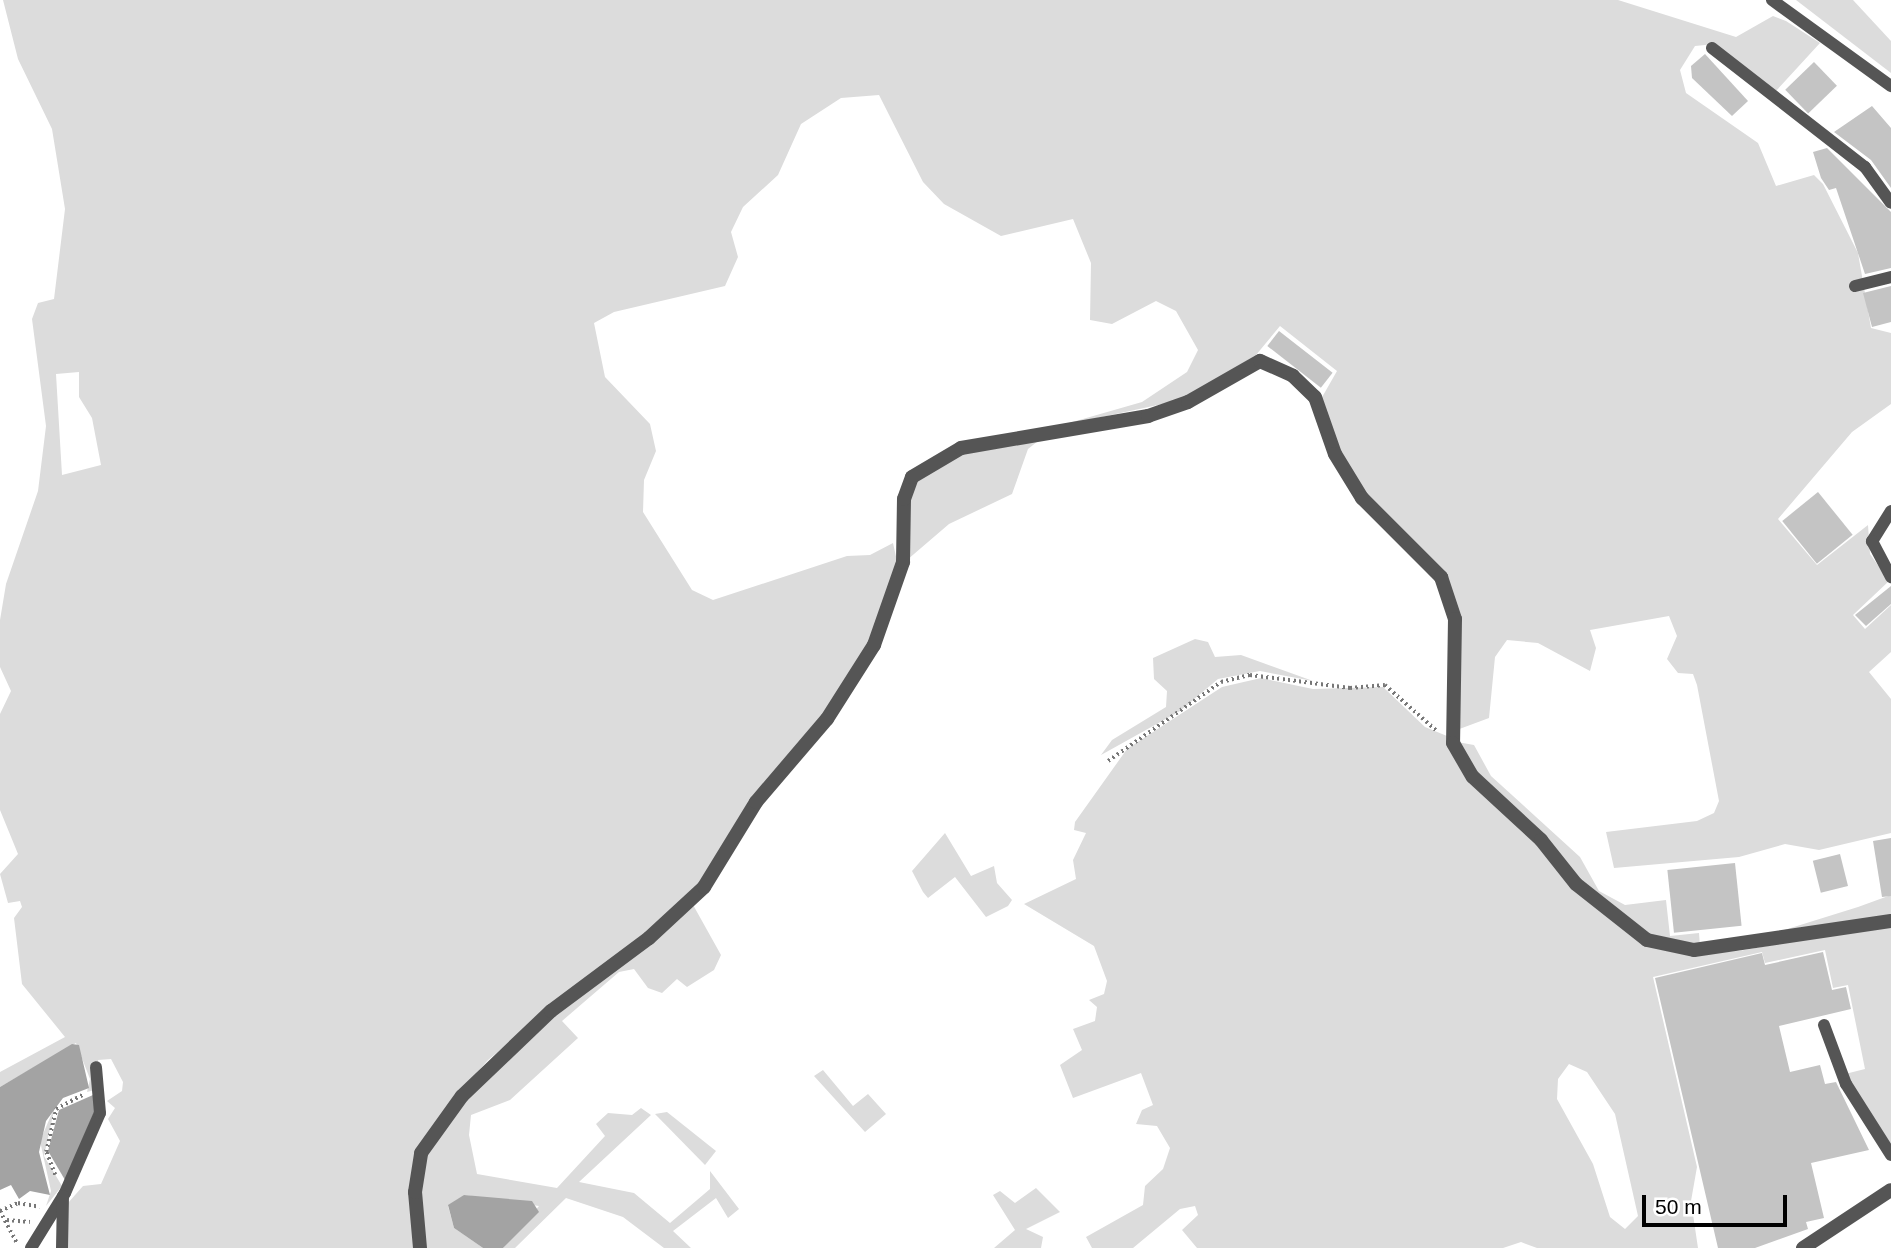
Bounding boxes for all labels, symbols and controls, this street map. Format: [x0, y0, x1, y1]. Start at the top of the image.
scale bar [1646, 1182, 1791, 1226]
text: 50 m [1655, 1195, 1702, 1218]

